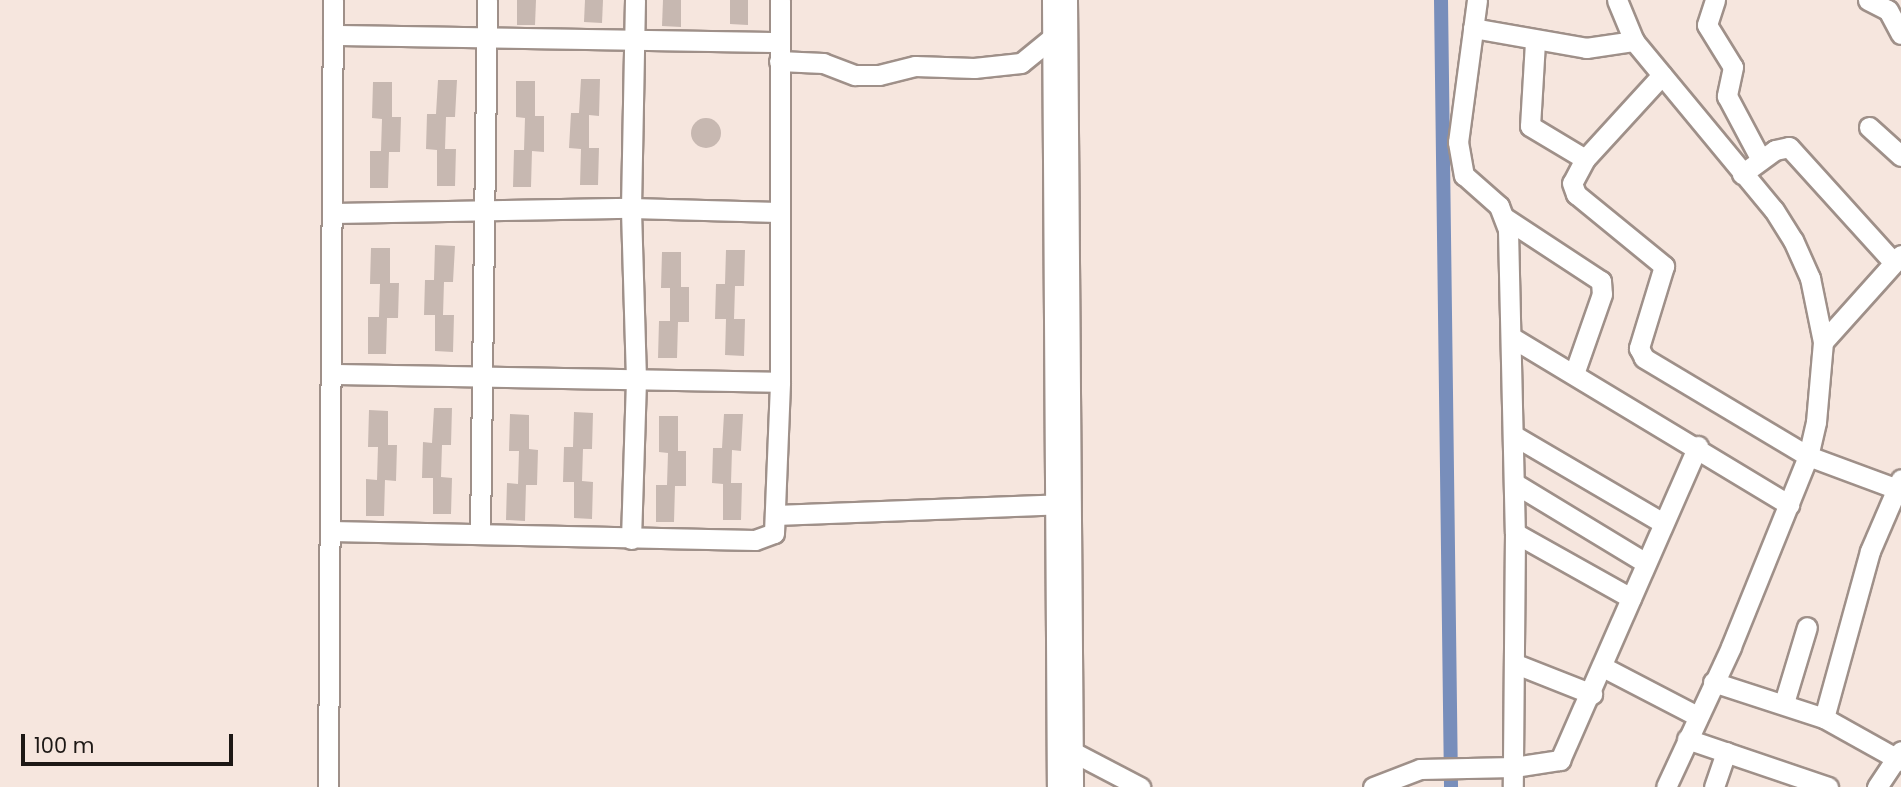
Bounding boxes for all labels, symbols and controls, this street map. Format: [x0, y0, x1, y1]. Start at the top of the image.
scale bar [24, 720, 236, 764]
text: 100 m [34, 731, 94, 760]

